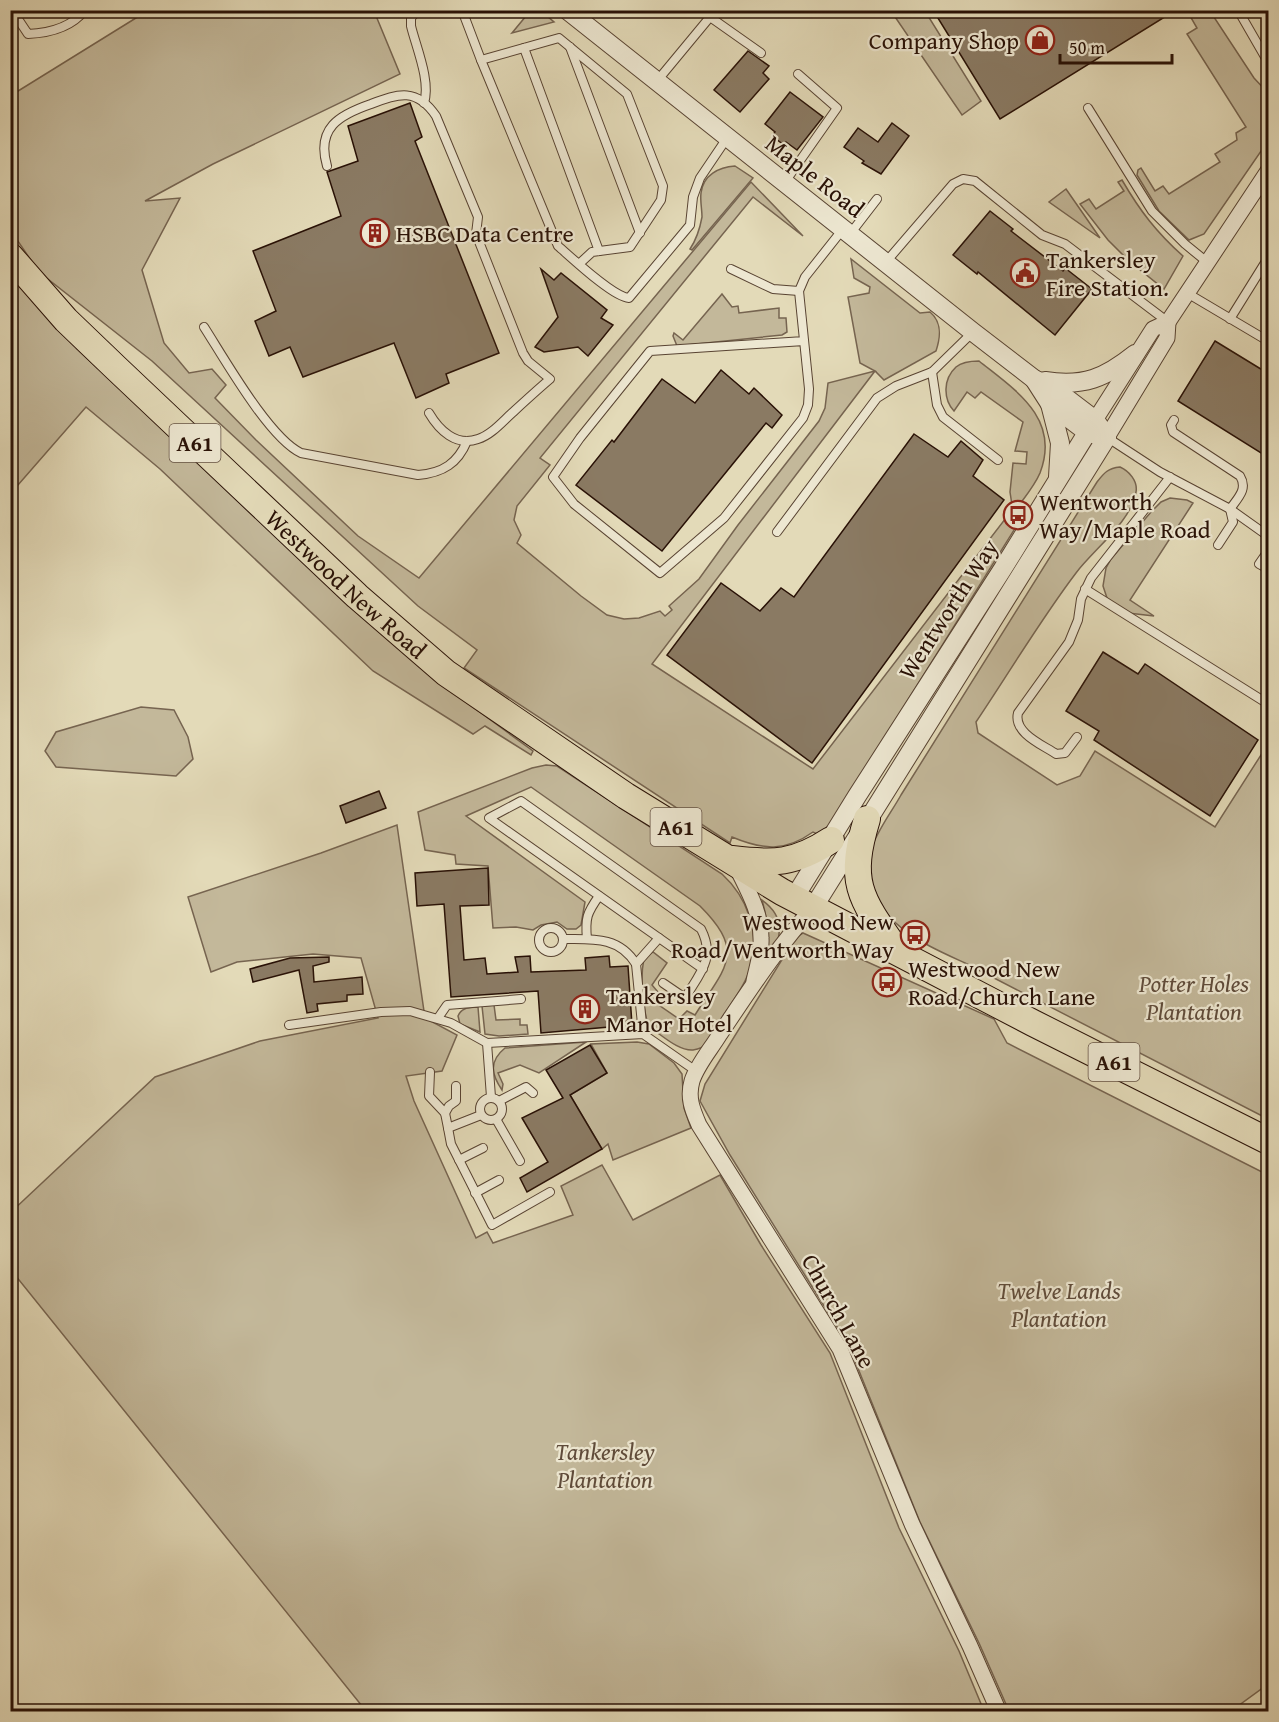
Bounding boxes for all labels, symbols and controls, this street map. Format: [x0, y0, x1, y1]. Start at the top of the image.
place label: Company Shop [869, 23, 1019, 58]
shop icon: Company Shop [1024, 24, 1056, 56]
scale bar [1060, 27, 1172, 65]
text: 50 m [1069, 34, 1105, 61]
street label: Maple Road [758, 126, 872, 226]
place label: HSBC Data Centre [396, 216, 574, 251]
building icon: HSBC Data Centre [359, 217, 391, 249]
place label: Tankersley Fire Station. [1046, 242, 1169, 305]
public building icon: Tankersley Fire Station. [1009, 257, 1041, 289]
road number: A61 [170, 424, 220, 462]
place label: Wentworth Way/Maple Road [1039, 484, 1211, 547]
bus stop icon: Wentworth Way/Maple Road [1002, 499, 1034, 531]
street label: Westwood New Road [258, 501, 435, 667]
street label: Wentworth Way [889, 532, 1007, 686]
road number: A61 [650, 808, 702, 846]
place label: Westwood New Road/Wentworth Way [671, 904, 894, 967]
bus stop icon: Westwood New Road/Wentworth Way [899, 919, 931, 951]
place label: Westwood New Road/Church Lane [908, 951, 1095, 1014]
bus stop icon: Westwood New Road/Church Lane [871, 966, 903, 998]
park label: Potter Holes Plantation [1138, 966, 1249, 1029]
place label: Tankersley Manor Hotel [606, 978, 733, 1041]
building icon: Tankersley Manor Hotel [569, 993, 601, 1025]
road number: A61 [1088, 1043, 1140, 1081]
street label: Church Lane [793, 1247, 885, 1375]
park label: Twelve Lands Plantation [997, 1273, 1121, 1336]
park label: Tankersley Plantation [555, 1434, 655, 1497]

